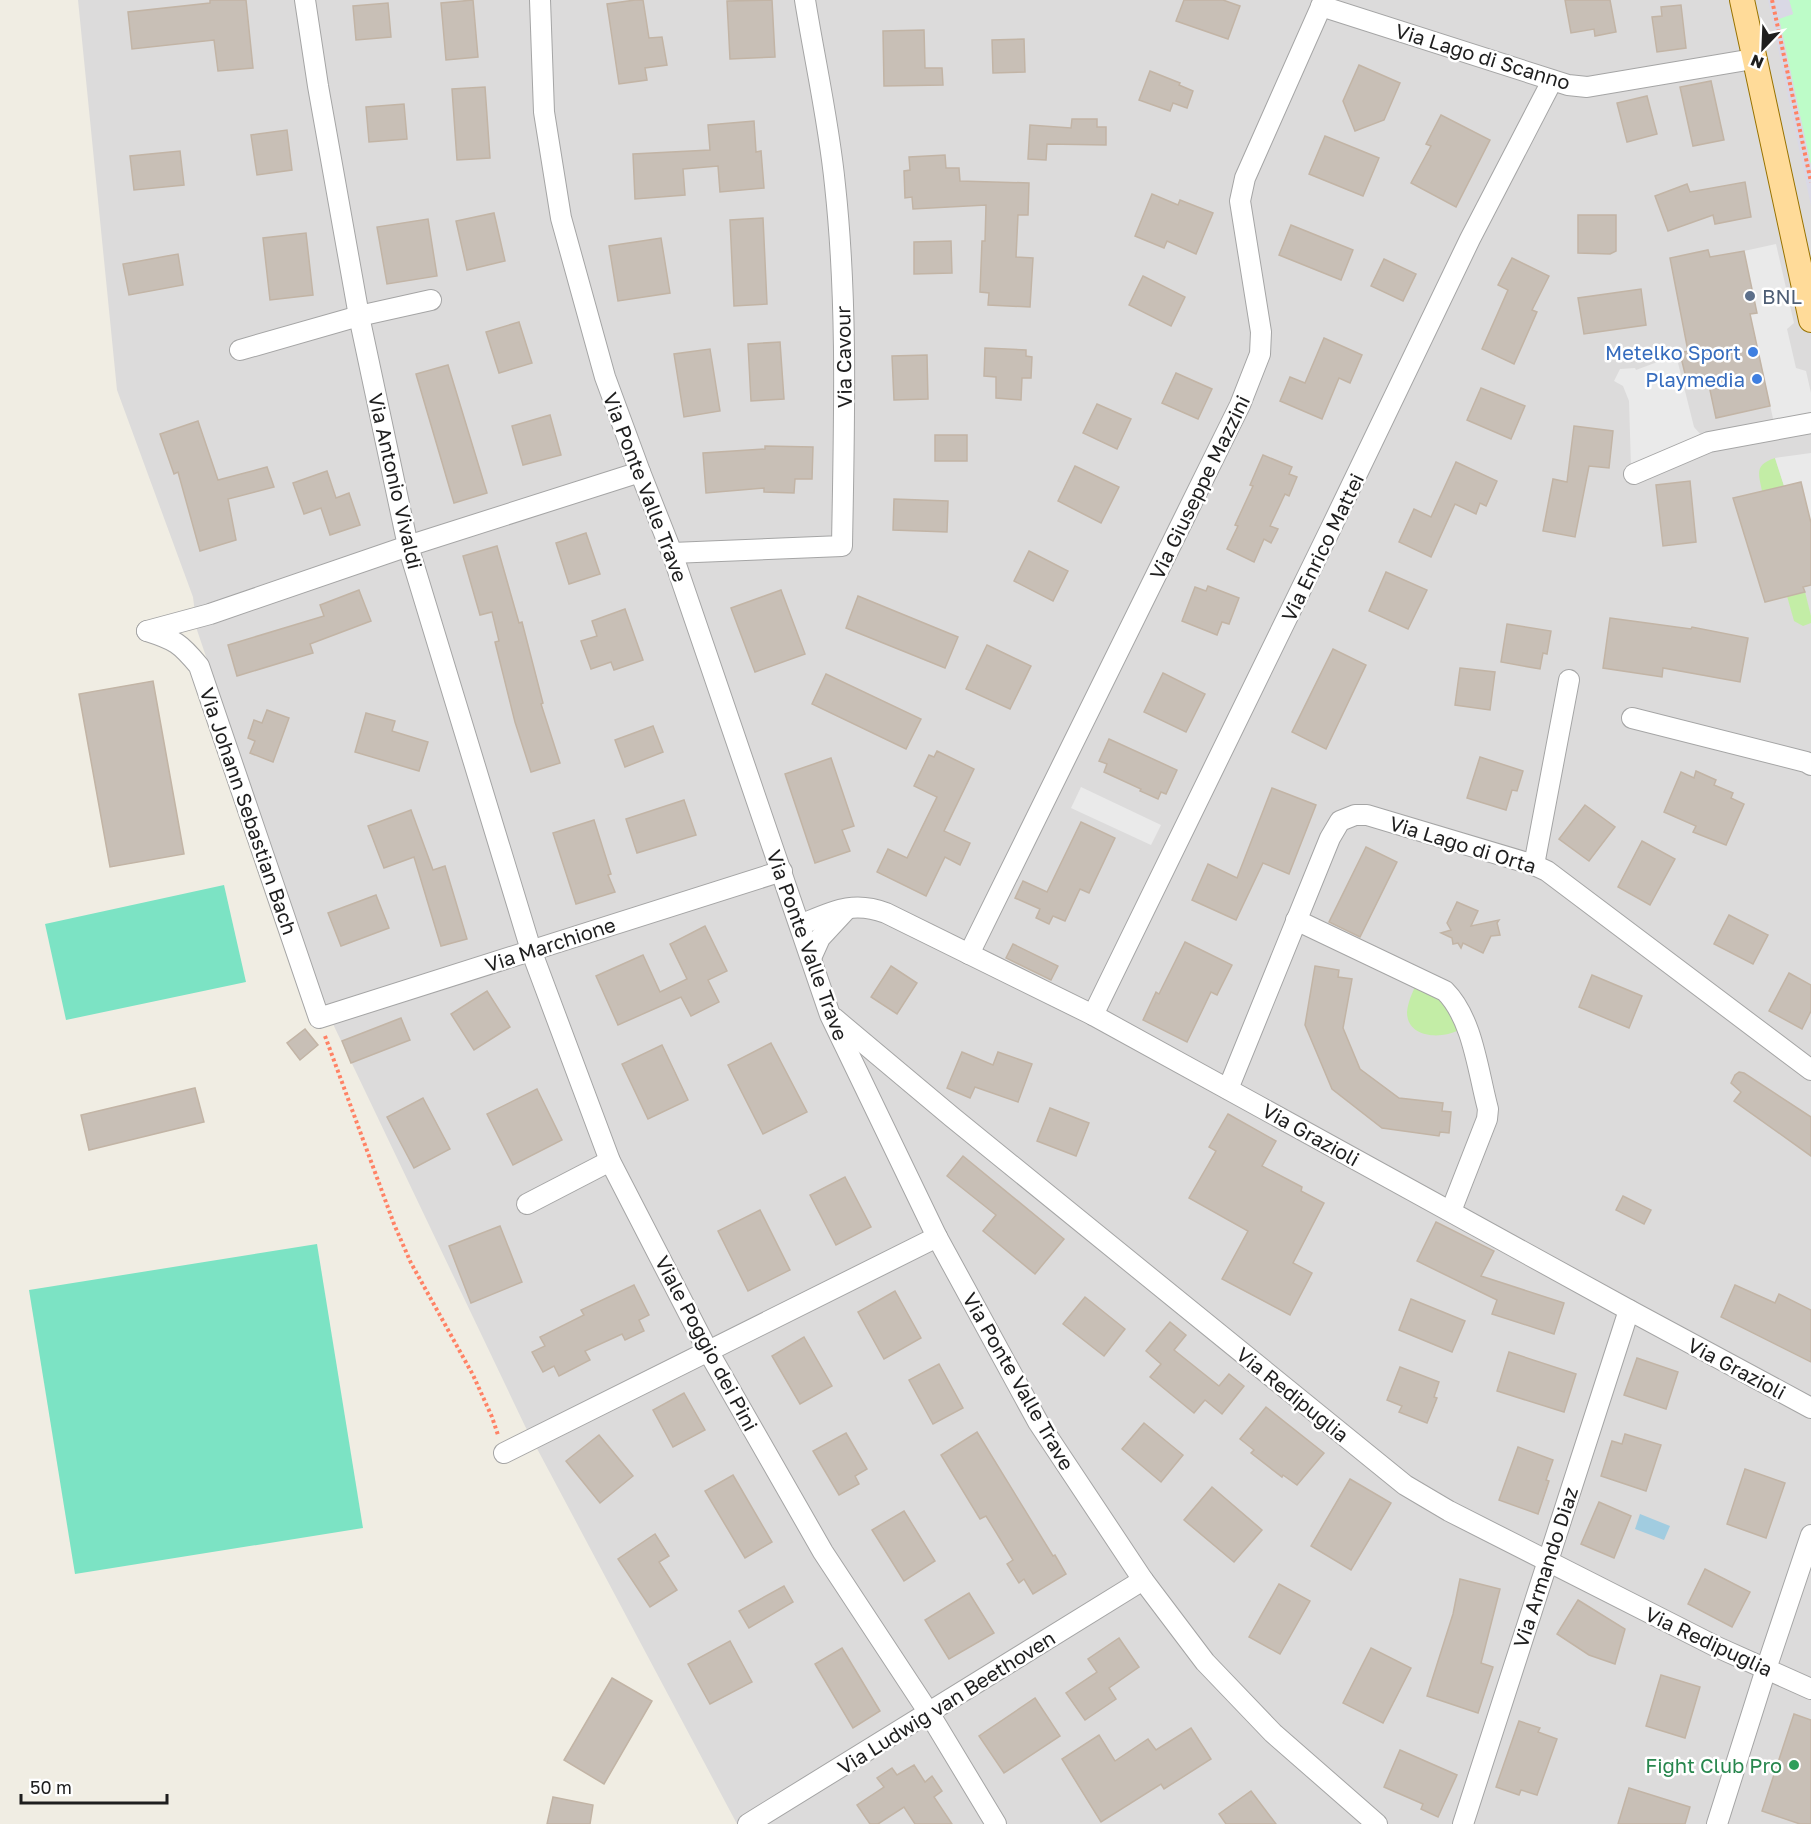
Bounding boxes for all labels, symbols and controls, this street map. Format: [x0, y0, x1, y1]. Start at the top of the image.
street label: Via Lago di Scanno [1393, 18, 1573, 94]
north arrow [1733, 18, 1793, 78]
text: N [1748, 50, 1767, 73]
place label: BNL [1762, 284, 1802, 308]
marker: BNL [1743, 289, 1757, 303]
street label: Via Cavour [830, 305, 856, 408]
place label: Metelko Sport [1605, 340, 1741, 364]
marker: Metelko Sport [1746, 345, 1760, 359]
place label: Playmedia [1645, 367, 1745, 391]
marker: Playmedia [1750, 372, 1764, 386]
street label: Via Ponte Valle Trave [599, 389, 693, 585]
street label: Via Antonio Vivaldi [364, 391, 428, 571]
street label: Via Giuseppe Mazzini [1144, 391, 1254, 583]
street label: Via Enrico Mattei [1276, 469, 1368, 625]
street label: Via Johann Sebastian Bach [195, 684, 303, 938]
street label: Via Lago di Orta [1387, 810, 1539, 878]
street label: Via Ponte Valle Trave [762, 847, 854, 1043]
street label: Via Marchione [482, 912, 618, 976]
street label: Via Grazioli [1258, 1097, 1364, 1171]
street label: Viale Poggio dei Pini [651, 1251, 763, 1435]
street label: Via Ponte Valle Trave [958, 1288, 1080, 1474]
street label: Via Grazioli [1684, 1332, 1790, 1404]
street label: Via Redipuglia [1232, 1341, 1354, 1447]
street label: Via Armando Diaz [1508, 1484, 1582, 1650]
street label: Via Redipuglia [1642, 1601, 1776, 1681]
street label: Via Ludwig van Beethoven [833, 1625, 1059, 1779]
place label: Fight Club Pro [1645, 1753, 1782, 1777]
marker: Fight Club Pro [1787, 1758, 1801, 1772]
scale bar [21, 1767, 166, 1805]
text: 50 m [30, 1776, 72, 1798]

